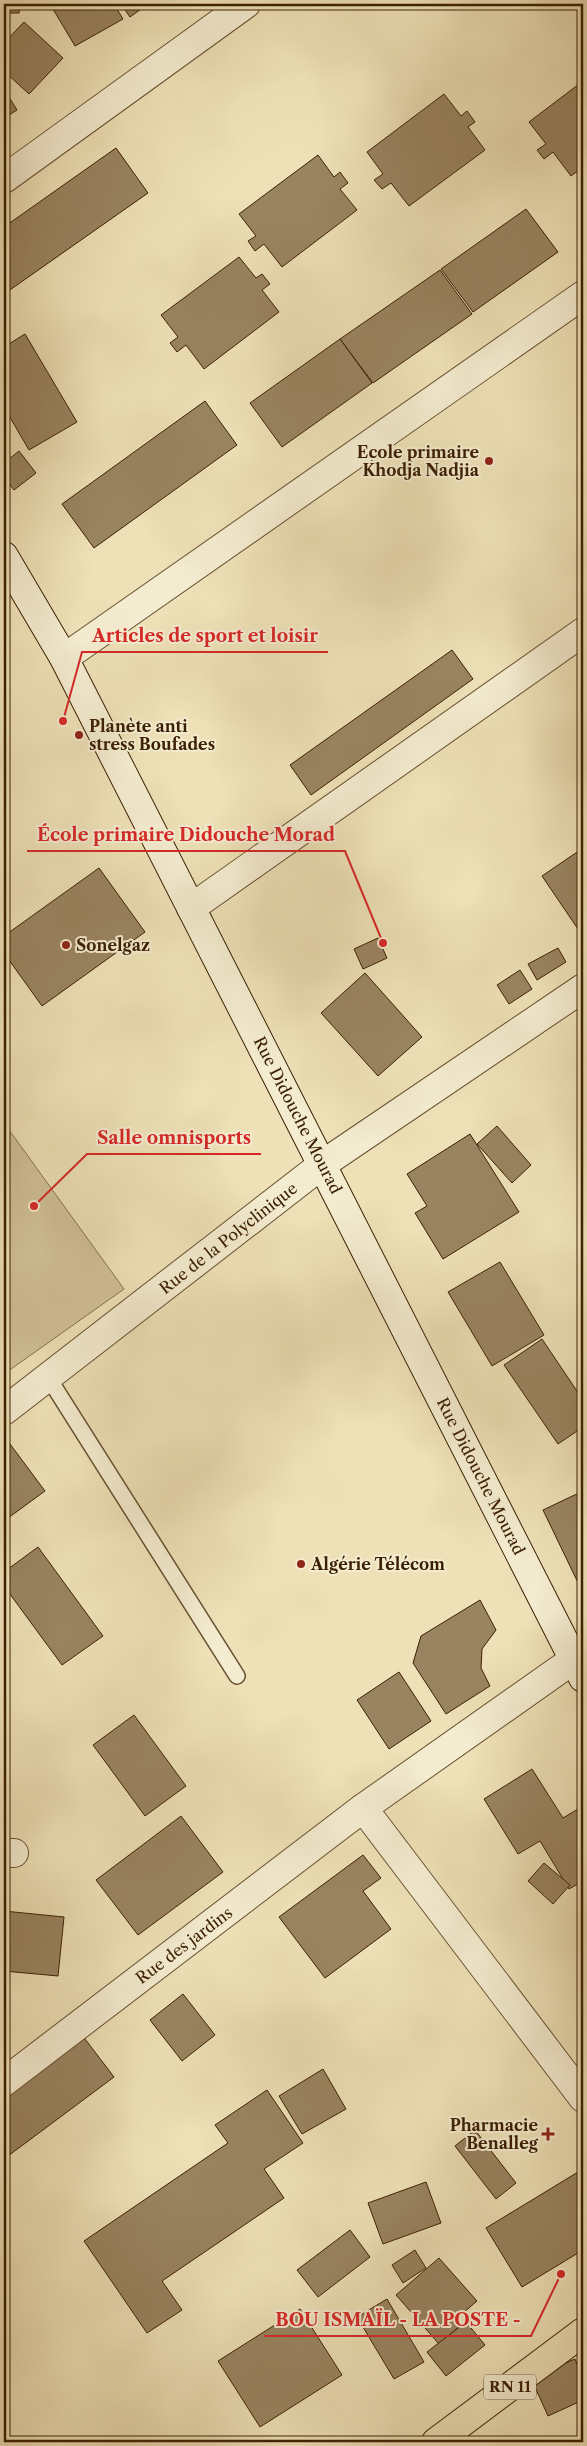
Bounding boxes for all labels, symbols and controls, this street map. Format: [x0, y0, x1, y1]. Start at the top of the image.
place label: Ecole primaire Khodja Nadjia [357, 442, 480, 480]
marker: Ecole primaire Khodja Nadjia [483, 455, 495, 467]
callout: Articles de sport et loisir [82, 619, 328, 652]
text: Articles de sport et loisir [91, 625, 318, 647]
place label: Planète anti stress Boufades [89, 716, 215, 754]
marker: Planète anti stress Boufades [73, 729, 85, 741]
callout: École primaire Didouche Morad [27, 818, 345, 851]
text: École primaire Didouche Morad [37, 823, 335, 846]
place label: Sonelgaz [76, 935, 150, 955]
marker: Sonelgaz [60, 939, 72, 951]
street label: Rue Didouche Mourad [250, 1033, 347, 1197]
callout: Salle omnisports [87, 1121, 261, 1154]
text: Salle omnisports [97, 1127, 251, 1149]
street label: Rue de la Polyclinique [155, 1178, 301, 1298]
street label: Rue Didouche Mourad [433, 1394, 530, 1558]
place label: Algérie Télécom [310, 1554, 445, 1574]
marker: Algérie Télécom [295, 1558, 307, 1570]
street label: Rue des jardins [132, 1902, 236, 1988]
place label: Pharmacie Benalleg [450, 2115, 539, 2153]
marker: Pharmacie Benalleg [542, 2128, 554, 2140]
callout: BOU ISMAÏL - LA POSTE - [264, 2303, 531, 2336]
text: BOU ISMAÏL - LA POSTE - [275, 2308, 521, 2331]
road number: RN 11 [484, 2374, 536, 2400]

